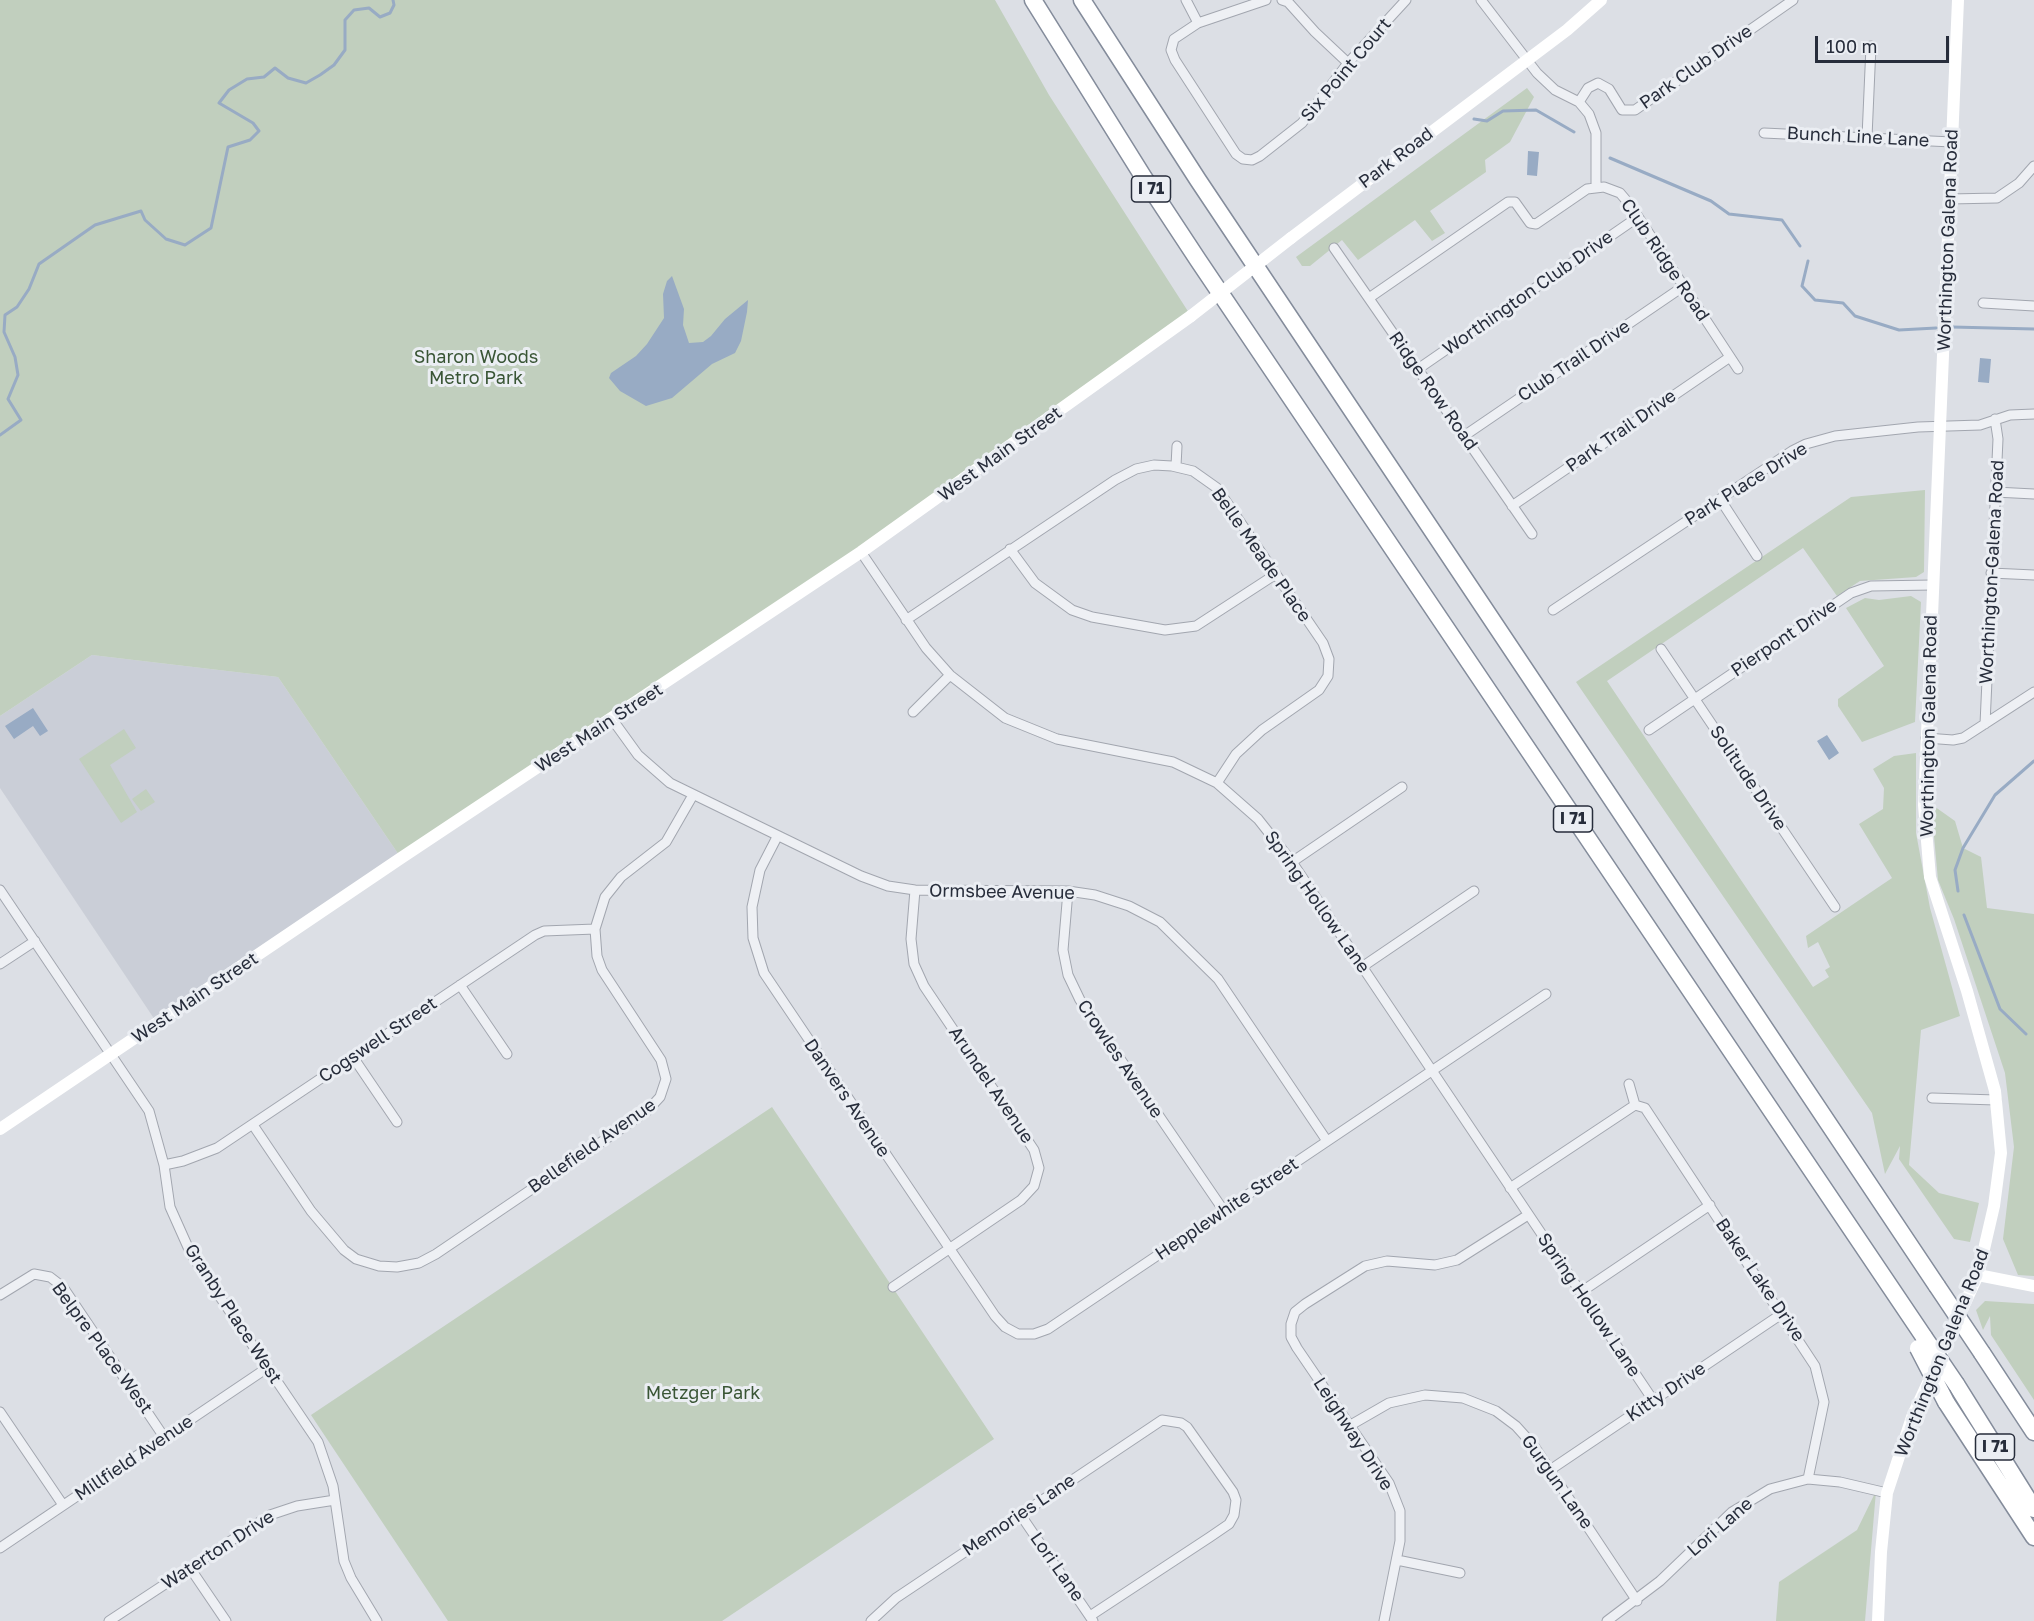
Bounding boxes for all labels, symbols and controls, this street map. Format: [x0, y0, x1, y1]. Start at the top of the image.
street label: Six Point Court [1296, 14, 1396, 126]
street label: Park Club Drive [1636, 20, 1756, 114]
scale bar [1818, 24, 1952, 62]
text: 100 m [1826, 35, 1877, 57]
street label: Bunch Line Lane [1786, 122, 1930, 152]
street label: Park Road [1355, 123, 1437, 193]
street label: Worthington Galena Road [1933, 129, 1963, 351]
road number: I 71 [1132, 176, 1170, 202]
street label: Club Ridge Road [1616, 195, 1714, 325]
street label: Worthington Club Drive [1439, 226, 1617, 360]
street label: Club Trail Drive [1514, 316, 1634, 406]
street label: Ridge Row Road [1384, 327, 1482, 455]
park label: Sharon Woods Metro Park [414, 346, 538, 388]
street label: Park Trail Drive [1562, 385, 1680, 477]
street label: West Main Street [934, 402, 1066, 506]
street label: Park Place Drive [1681, 438, 1811, 530]
street label: Worthington-Galena Road [1975, 459, 2009, 685]
street label: Belle Meade Place [1207, 484, 1315, 626]
street label: Pierpont Drive [1727, 595, 1841, 681]
street label: Worthington Galena Road [1916, 615, 1942, 837]
street label: West Main Street [531, 679, 667, 777]
street label: Solitude Drive [1705, 722, 1791, 834]
road number: I 71 [1554, 806, 1592, 832]
street label: Spring Hollow Lane [1260, 827, 1374, 977]
street label: Ormsbee Avenue [929, 880, 1075, 904]
street label: West Main Street [128, 948, 262, 1048]
street label: Cogswell Street [315, 993, 441, 1087]
street label: Crowles Avenue [1072, 996, 1168, 1122]
street label: Arundel Avenue [944, 1022, 1038, 1148]
street label: Danvers Avenue [799, 1035, 895, 1161]
street label: Bellefield Avenue [524, 1094, 660, 1198]
street label: Hepplewhite Street [1151, 1153, 1303, 1265]
street label: Baker Lake Drive [1711, 1214, 1809, 1346]
street label: Spring Hollow Lane [1533, 1229, 1645, 1381]
street label: Granby Place West [180, 1240, 286, 1388]
street label: Worthington Galena Road [1890, 1246, 1994, 1460]
street label: Belpre Place West [47, 1278, 157, 1418]
street label: Kitty Drive [1622, 1358, 1710, 1426]
street label: Leighway Drive [1308, 1373, 1398, 1495]
park label: Metzger Park [646, 1382, 760, 1404]
street label: Millfield Avenue [71, 1410, 197, 1506]
street label: Gurgun Lane [1517, 1431, 1597, 1533]
road number: I 71 [1976, 1434, 2014, 1460]
street label: Memories Lane [959, 1469, 1079, 1561]
street label: Lori Lane [1683, 1493, 1757, 1561]
street label: Waterton Drive [158, 1506, 278, 1594]
street label: Lori Lane [1025, 1528, 1089, 1606]

